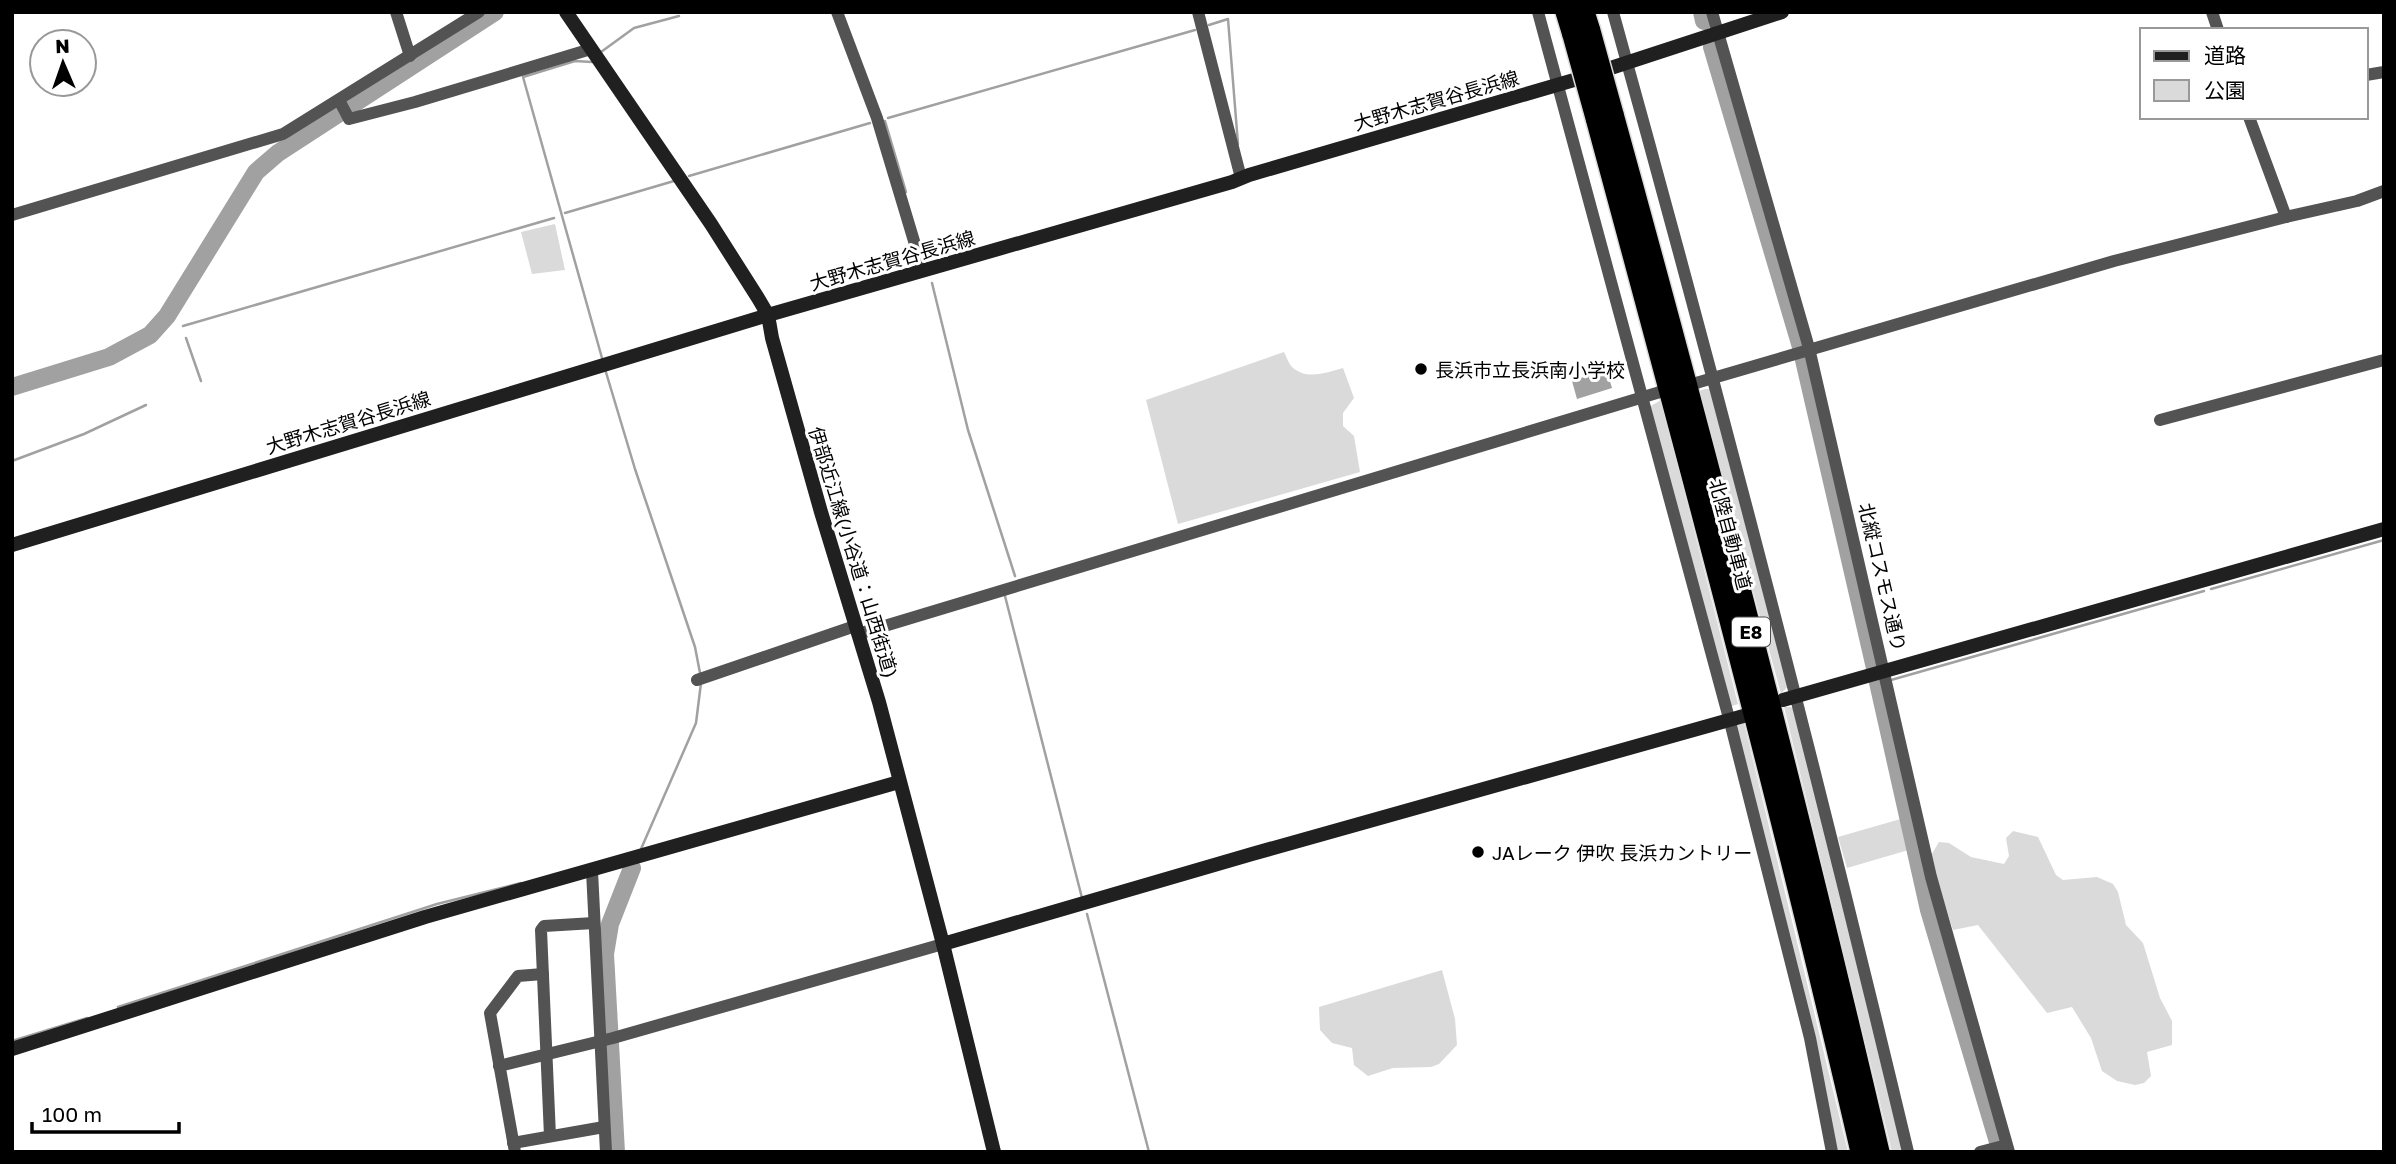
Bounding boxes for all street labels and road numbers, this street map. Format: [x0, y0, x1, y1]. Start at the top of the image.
street label: 大野木志賀谷長浜線 [1351, 65, 1521, 135]
street label: 大野木志賀谷長浜線 [807, 225, 977, 295]
street label: 大野木志賀谷長浜線 [263, 386, 433, 458]
street label: 伊部近江線(小谷道：山西街道) [805, 424, 903, 680]
street label: 北陸自動車道 [1705, 476, 1757, 592]
street label: 北縦コスモス通り [1855, 500, 1911, 654]
road number: E8 [1732, 618, 1770, 646]

